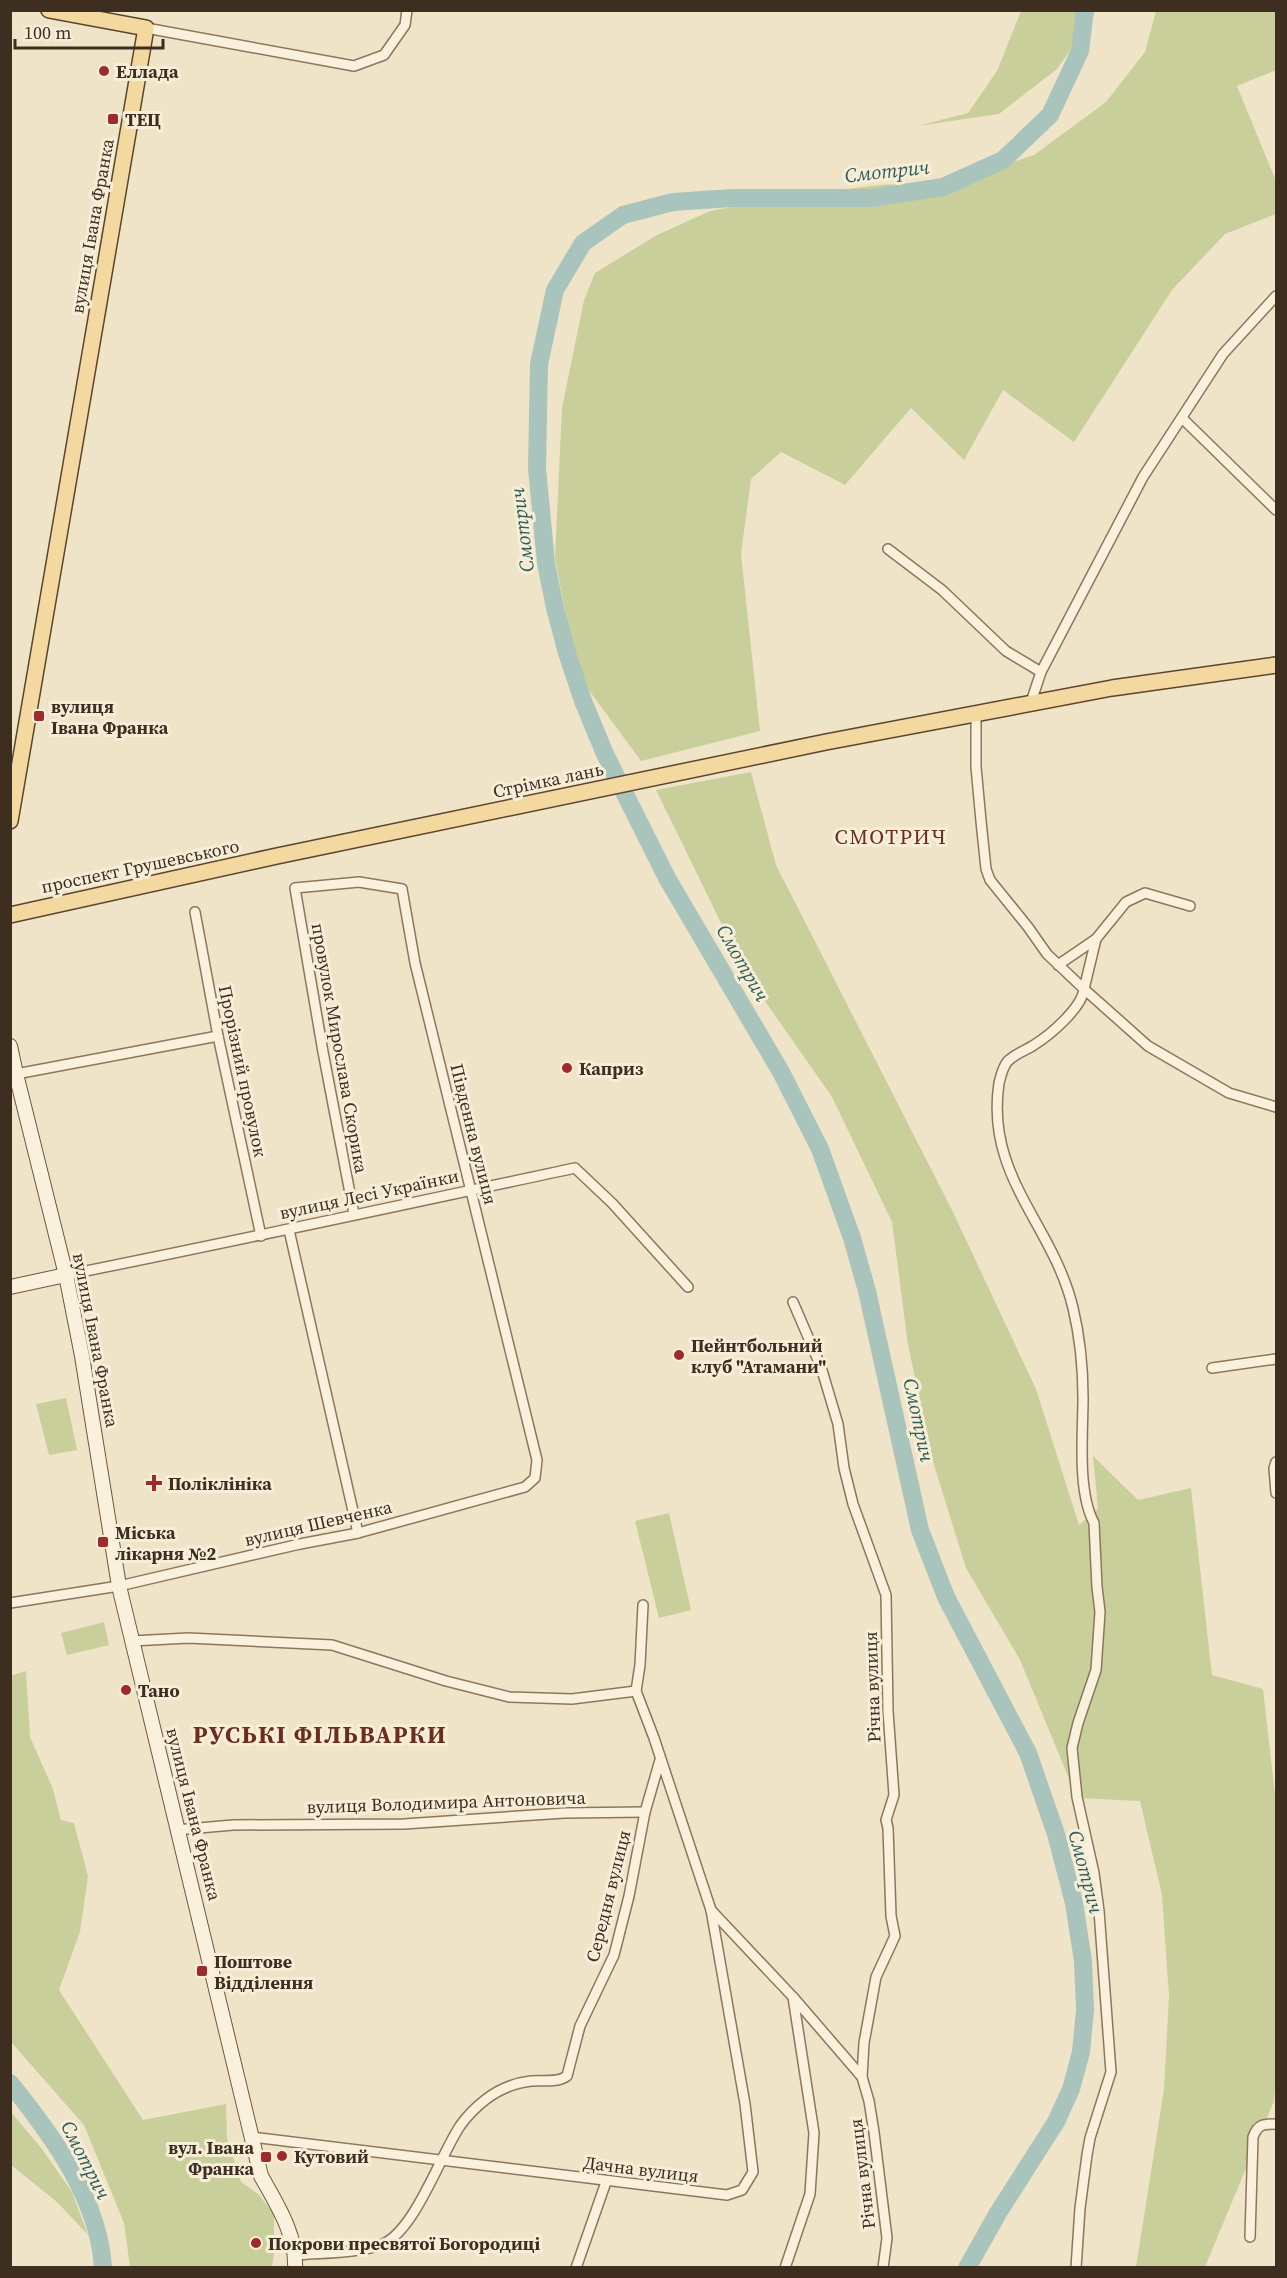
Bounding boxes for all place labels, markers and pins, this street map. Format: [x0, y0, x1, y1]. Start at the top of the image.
place label: Еллада [116, 59, 179, 84]
marker: Еллада [97, 64, 111, 78]
place label: ТЕЦ [125, 107, 161, 132]
marker: ТЕЦ [106, 112, 120, 126]
place label: вулиця Івана Франка [51, 694, 169, 740]
marker: вулиця Івана Франка [32, 709, 46, 723]
place label: Каприз [579, 1056, 644, 1081]
marker: Каприз [560, 1061, 574, 1075]
place label: Пейнтбольний клуб "Атамани" [691, 1333, 826, 1379]
marker: Пейнтбольний клуб "Атамани" [672, 1348, 686, 1362]
place label: Поліклініка [168, 1471, 272, 1496]
marker: Поліклініка [145, 1474, 163, 1492]
place label: Міська лікарня №2 [115, 1520, 217, 1566]
marker: Міська лікарня №2 [96, 1535, 110, 1549]
place label: Тано [138, 1678, 180, 1703]
marker: Тано [119, 1683, 133, 1697]
place label: Поштове Відділення [214, 1949, 313, 1995]
marker: Поштове Відділення [195, 1964, 209, 1978]
place label: вул. Івана Франка [168, 2135, 254, 2181]
place label: Кутовий [294, 2144, 369, 2169]
marker: Кутовий [275, 2149, 289, 2163]
marker: вул. Івана Франка [259, 2150, 273, 2164]
place label: Покрови пресвятої Богородиці [268, 2231, 541, 2256]
marker: Покрови пресвятої Богородиці [249, 2236, 263, 2250]

